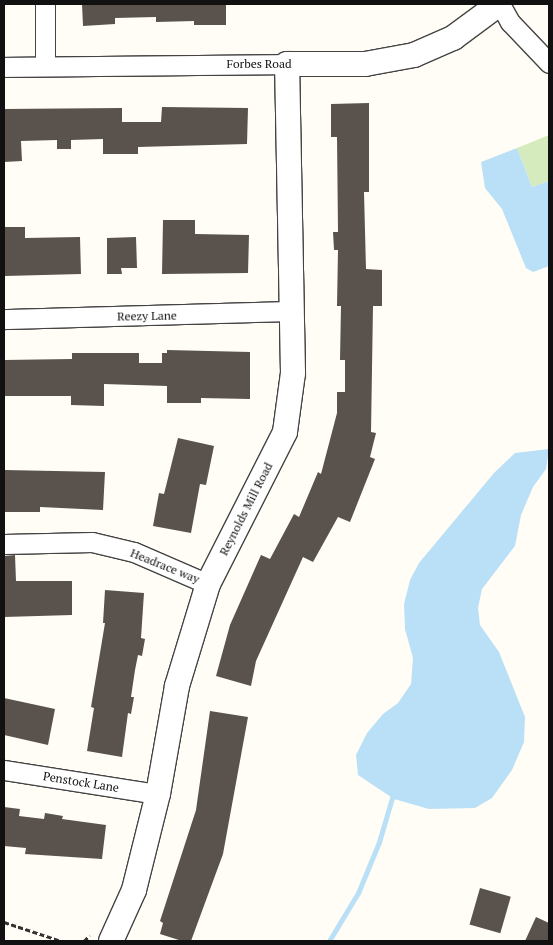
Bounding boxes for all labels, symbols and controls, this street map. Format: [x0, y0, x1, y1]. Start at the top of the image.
street label: Forbes Road [226, 57, 292, 71]
street label: Reezy Lane [117, 308, 177, 324]
street label: Reynolds Mill Road [216, 460, 276, 558]
street label: Headrace way [128, 546, 202, 586]
street label: Penstock Lane [42, 769, 120, 795]

